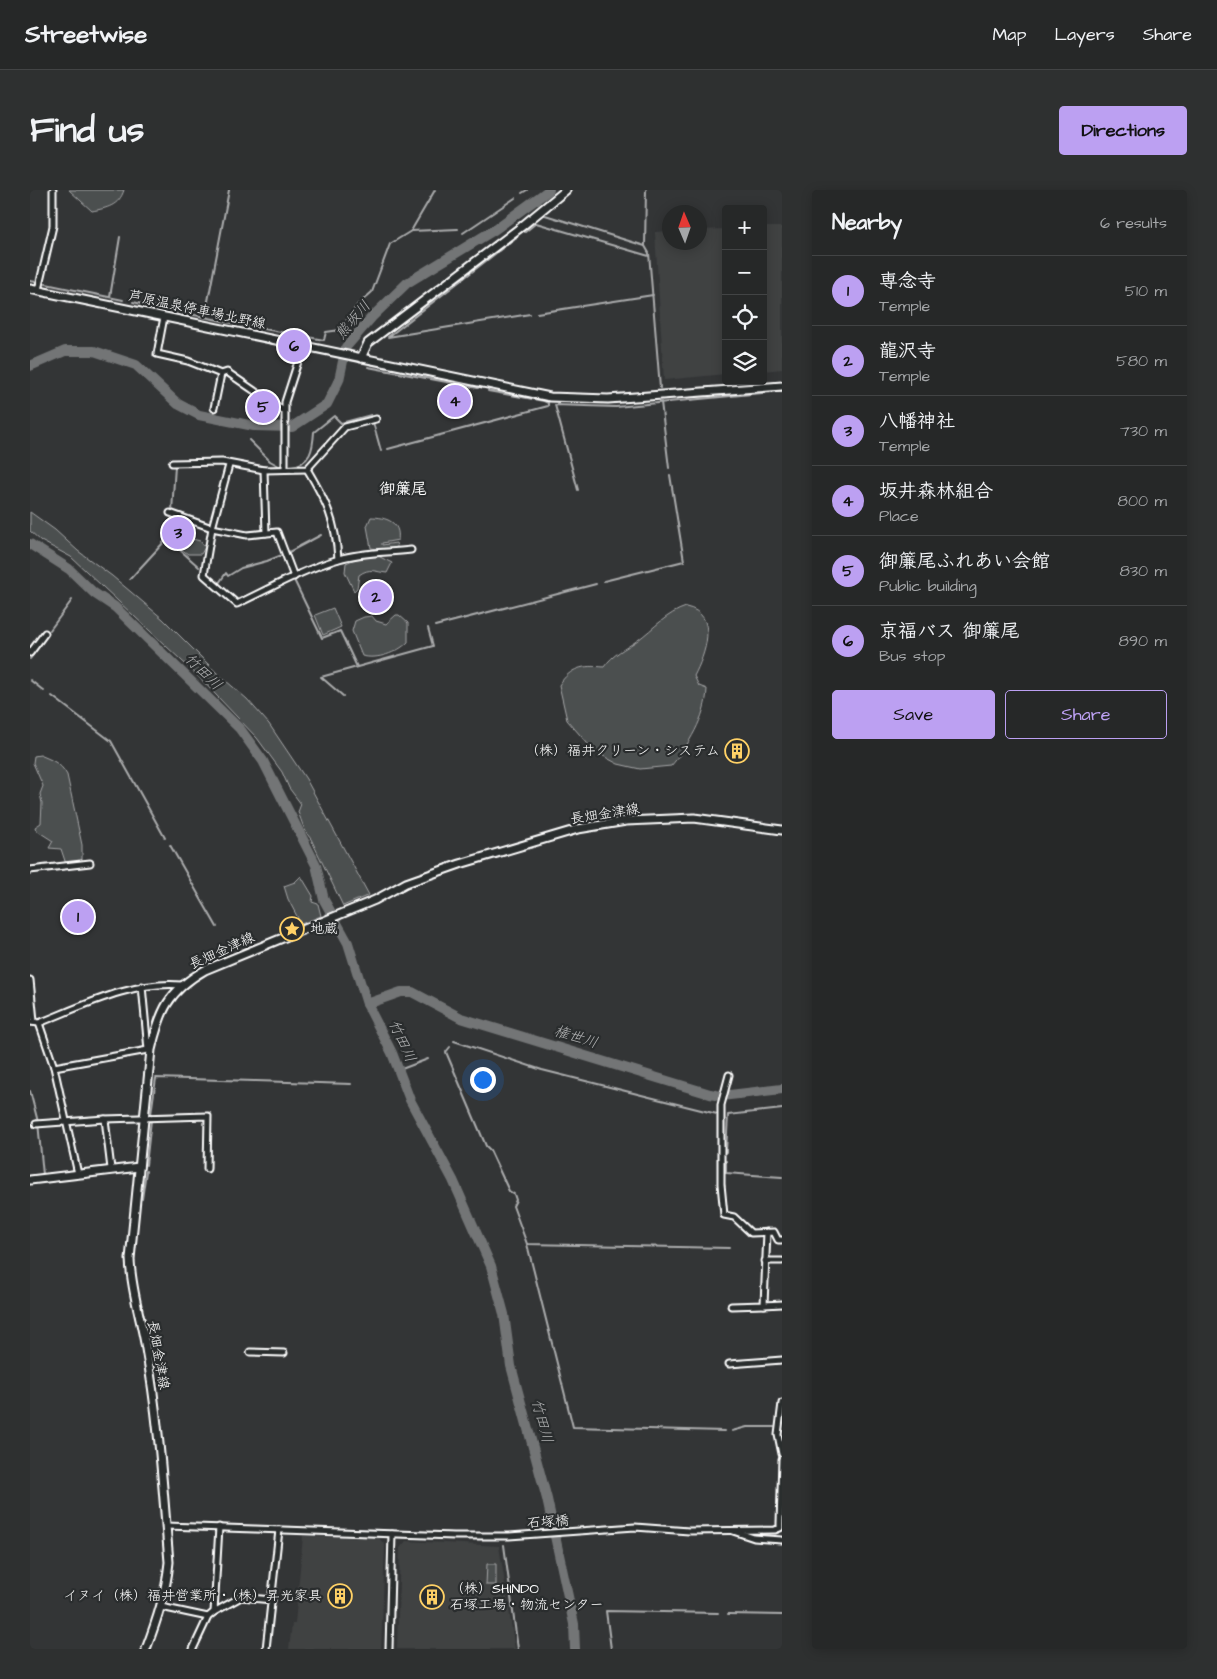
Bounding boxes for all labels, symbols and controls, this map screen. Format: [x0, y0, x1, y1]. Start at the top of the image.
text: Streetwise [25, 18, 147, 52]
text: Map [992, 22, 1026, 47]
text: Layers [1054, 22, 1115, 47]
text: Share [1143, 22, 1192, 47]
text: Find us [30, 106, 144, 155]
button: Directions [1059, 106, 1187, 155]
north arrow [662, 205, 707, 250]
map controls [722, 205, 767, 385]
button: + [722, 205, 767, 250]
text: Nearby [832, 208, 902, 237]
text: 6 results [1100, 212, 1167, 234]
button: − [722, 250, 767, 295]
text: 専念寺 [879, 268, 936, 295]
text: 1 [847, 280, 849, 302]
text: 510 m [1125, 280, 1167, 302]
street label: 芦原温泉停車場北野線 [126, 286, 268, 334]
button: locate [722, 295, 767, 340]
text: Temple [879, 295, 930, 317]
water label: 熊坂川 [330, 296, 376, 344]
pin: 6 [278, 327, 310, 365]
text: 龍沢寺 [879, 338, 936, 365]
button: layers [722, 340, 767, 385]
text: 2 [843, 350, 853, 372]
text: 580 m [1116, 350, 1167, 372]
text: Temple [879, 365, 930, 387]
pin: 4 [439, 382, 471, 420]
pin: 5 [247, 388, 279, 426]
text: 八幡神社 [879, 408, 955, 435]
text: 3 [844, 420, 852, 442]
text: 730 m [1120, 420, 1167, 442]
text: Temple [879, 435, 930, 457]
district label: 御簾尾 [379, 478, 427, 500]
text: 坂井森林組合 [879, 478, 993, 505]
text: 4 [843, 490, 853, 512]
text: 800 m [1118, 490, 1167, 512]
text: Place [879, 505, 919, 527]
pin: 3 [162, 514, 194, 552]
text: 御簾尾ふれあい会館 [879, 548, 1050, 575]
text: 5 [842, 560, 854, 582]
text: 830 m [1120, 560, 1167, 582]
text: Public building [879, 575, 977, 597]
pin: 2 [360, 578, 392, 616]
text: 京福バス 御簾尾 [879, 618, 1020, 645]
text: 6 [843, 630, 853, 652]
text: 890 m [1119, 630, 1167, 652]
text: Bus stop [879, 645, 945, 667]
water label: 竹田川 [180, 649, 226, 695]
button: Save [832, 690, 995, 739]
button: Share [1005, 690, 1167, 739]
building icon: （株）福井クリーン・システム [724, 738, 750, 764]
place label: （株）福井クリーン・システム [525, 741, 720, 761]
street label: 長畑金津線 [569, 799, 641, 829]
pin: 1 [62, 898, 94, 936]
place icon: 地蔵 [279, 916, 305, 942]
place label: 地蔵 [310, 919, 338, 939]
street label: 長畑金津線 [186, 928, 258, 974]
water label: 竹田川 [383, 1016, 421, 1066]
water label: 権世川 [551, 1020, 601, 1054]
your location [470, 1067, 496, 1093]
street label: 長畑金津線 [142, 1319, 174, 1391]
water label: 竹田川 [526, 1397, 558, 1445]
street label: 石塚橋 [526, 1511, 570, 1533]
place label: （株）SHINDO 石塚工場・物流センター [450, 1579, 603, 1615]
building icon: イヌイ（株）福井営業所・（株）昇光家具 [327, 1583, 353, 1609]
building icon: （株）SHINDO 石塚工場・物流センター [419, 1584, 445, 1610]
place label: イヌイ（株）福井営業所・（株）昇光家具 [63, 1586, 322, 1606]

